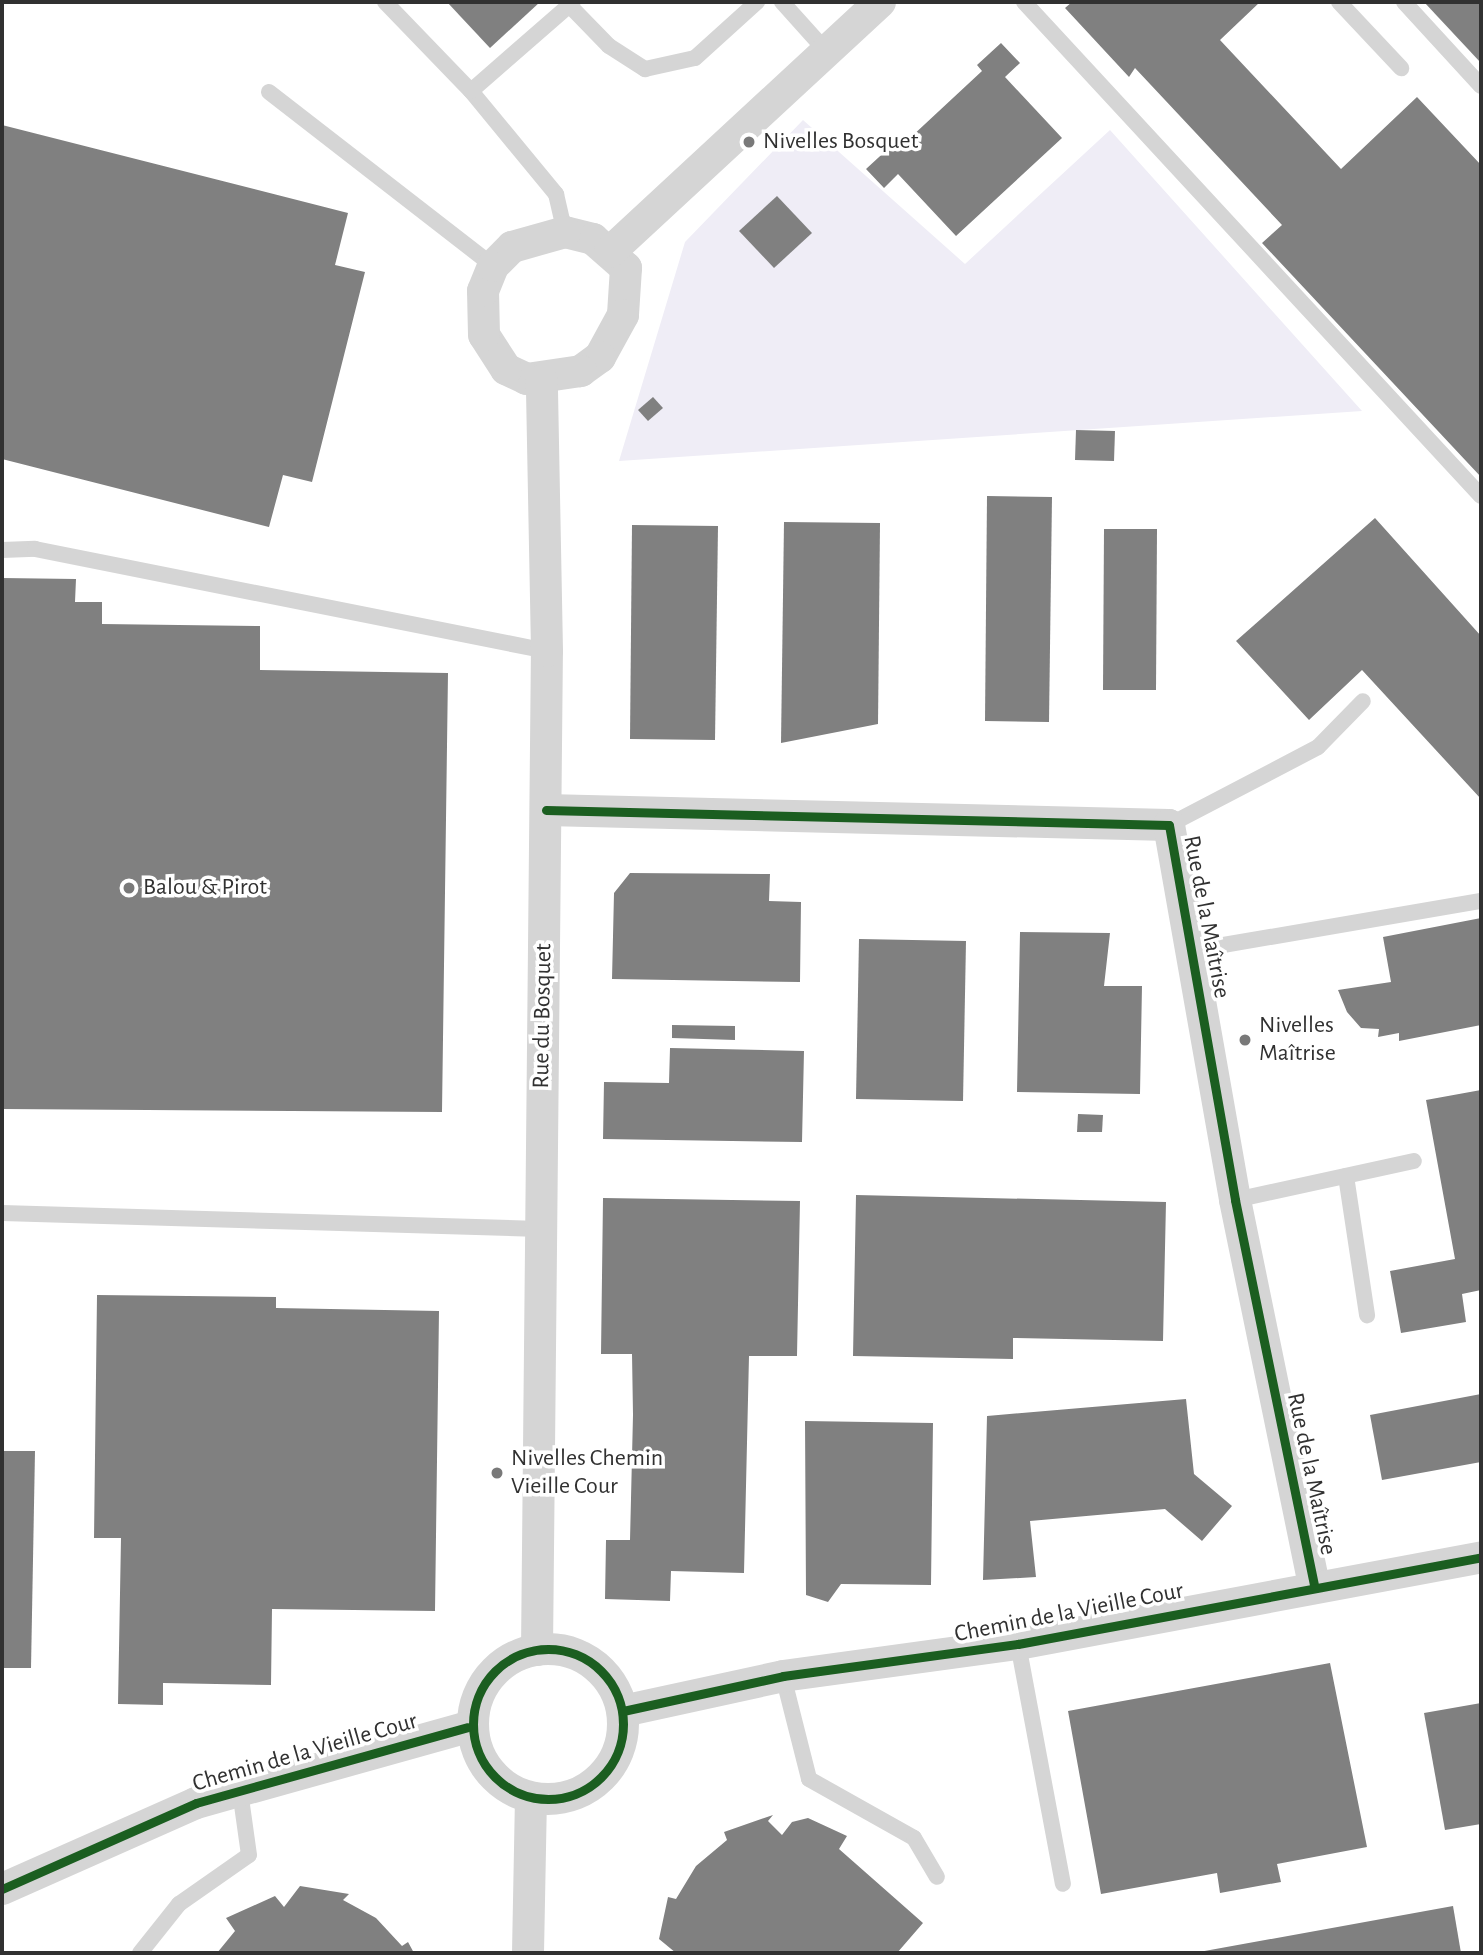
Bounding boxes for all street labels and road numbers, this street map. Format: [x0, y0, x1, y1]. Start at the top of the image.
street label: Rue de la Maîtrise [1176, 833, 1236, 1001]
street label: Rue du Bosquet [527, 943, 559, 1089]
street label: Rue de la Maîtrise [1280, 1390, 1342, 1558]
street label: Chemin de la Vieille Cour [952, 1577, 1186, 1649]
street label: Chemin de la Vieille Cour [189, 1707, 421, 1799]

